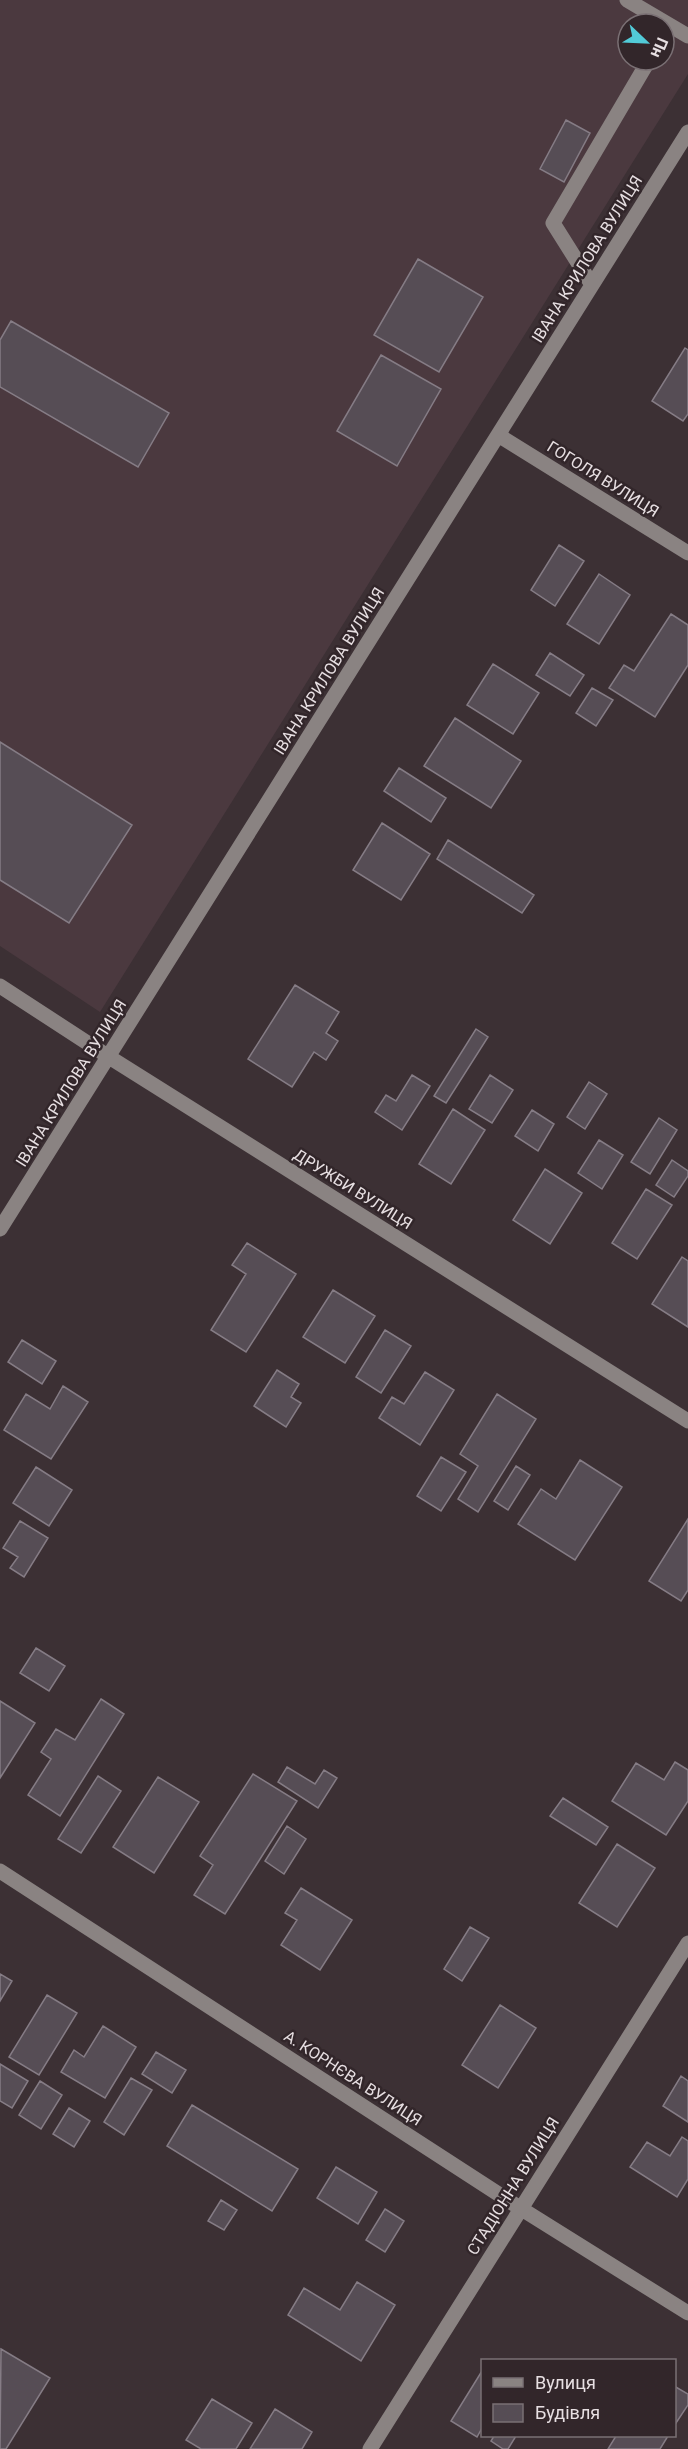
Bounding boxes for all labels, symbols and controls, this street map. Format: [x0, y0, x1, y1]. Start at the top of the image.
north arrow [616, 12, 676, 72]
text: Пн [647, 35, 672, 61]
street label: ІВАНА КРИЛОВА ВУЛИЦЯ [528, 172, 646, 346]
street label: ГОГОЛЯ ВУЛИЦЯ [544, 437, 662, 521]
street label: ІВАНА КРИЛОВА ВУЛИЦЯ [270, 584, 388, 758]
street label: ІВАНА КРИЛОВА ВУЛИЦЯ [12, 996, 130, 1170]
street label: ДРУЖБИ ВУЛИЦЯ [290, 1145, 416, 1233]
street label: А. КОРНЄВА ВУЛИЦЯ [281, 2026, 425, 2130]
street label: СТАДІОННА ВУЛИЦЯ [463, 2114, 563, 2258]
legend [481, 2359, 676, 2437]
text: Вулиця [535, 2372, 596, 2393]
text: Будівля [535, 2402, 600, 2423]

